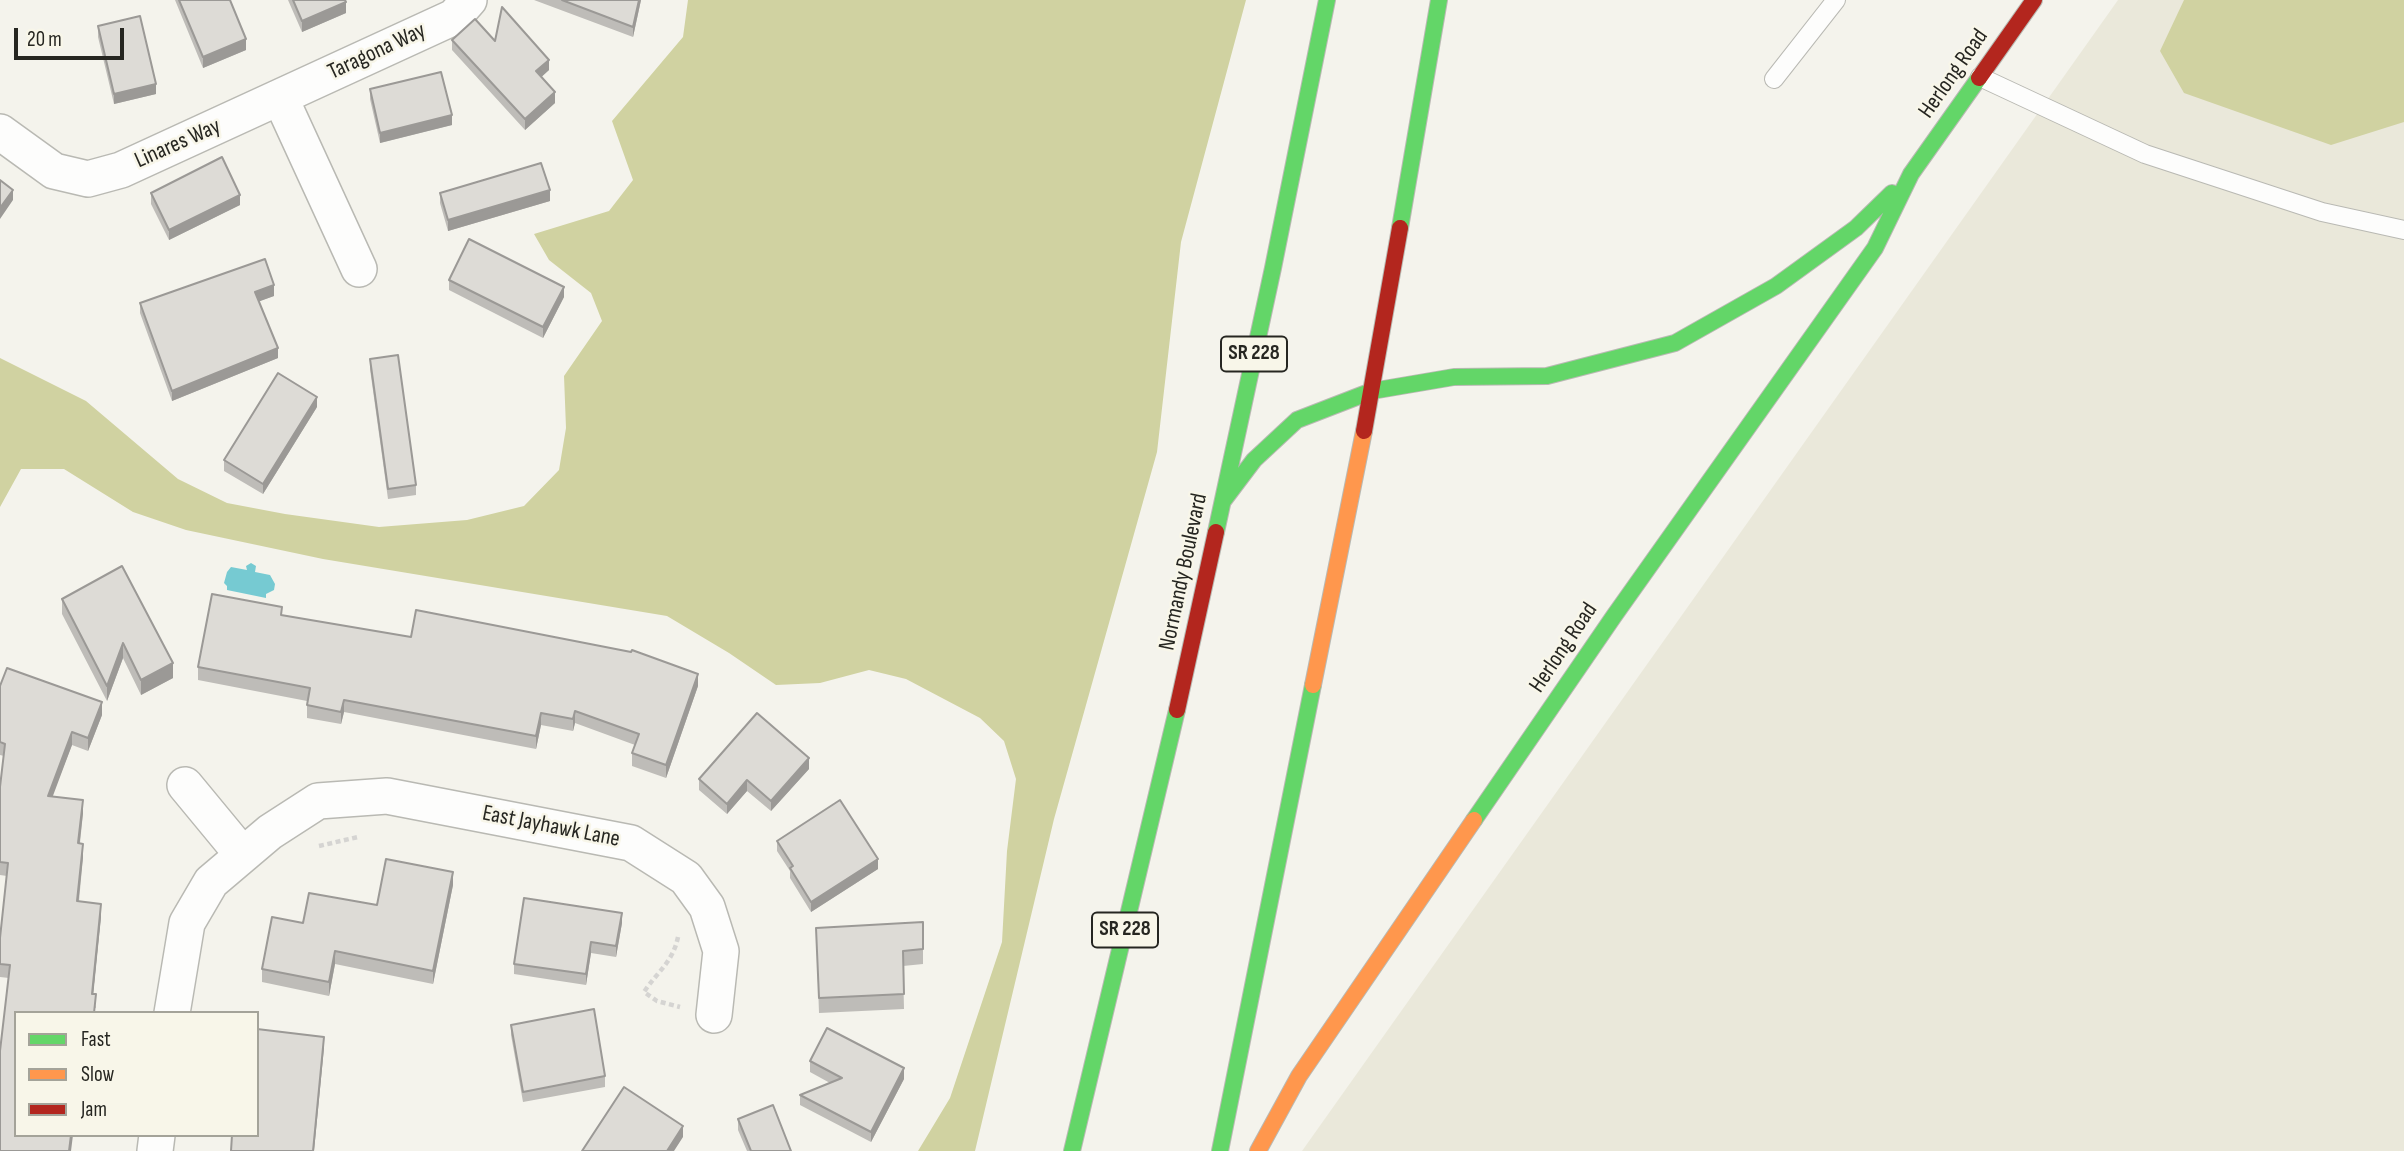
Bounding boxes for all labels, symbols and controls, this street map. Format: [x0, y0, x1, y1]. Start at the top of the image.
scale bar [18, 14, 128, 58]
street label: Taragona Way [324, 17, 430, 87]
street label: Herlong Road [1913, 24, 1995, 124]
text: 20 m [27, 27, 62, 52]
street label: Linares Way [131, 113, 225, 175]
road number: SR 228 [1221, 336, 1287, 372]
street label: Normandy Boulevard [1154, 491, 1214, 653]
street label: Herlong Road [1524, 598, 1604, 698]
street label: East Jayhawk Lane [480, 800, 622, 854]
road number: SR 228 [1092, 912, 1158, 948]
legend [14, 1011, 259, 1137]
text: Fast [81, 1027, 111, 1052]
text: Slow [81, 1062, 114, 1087]
text: Jam [81, 1097, 107, 1122]

